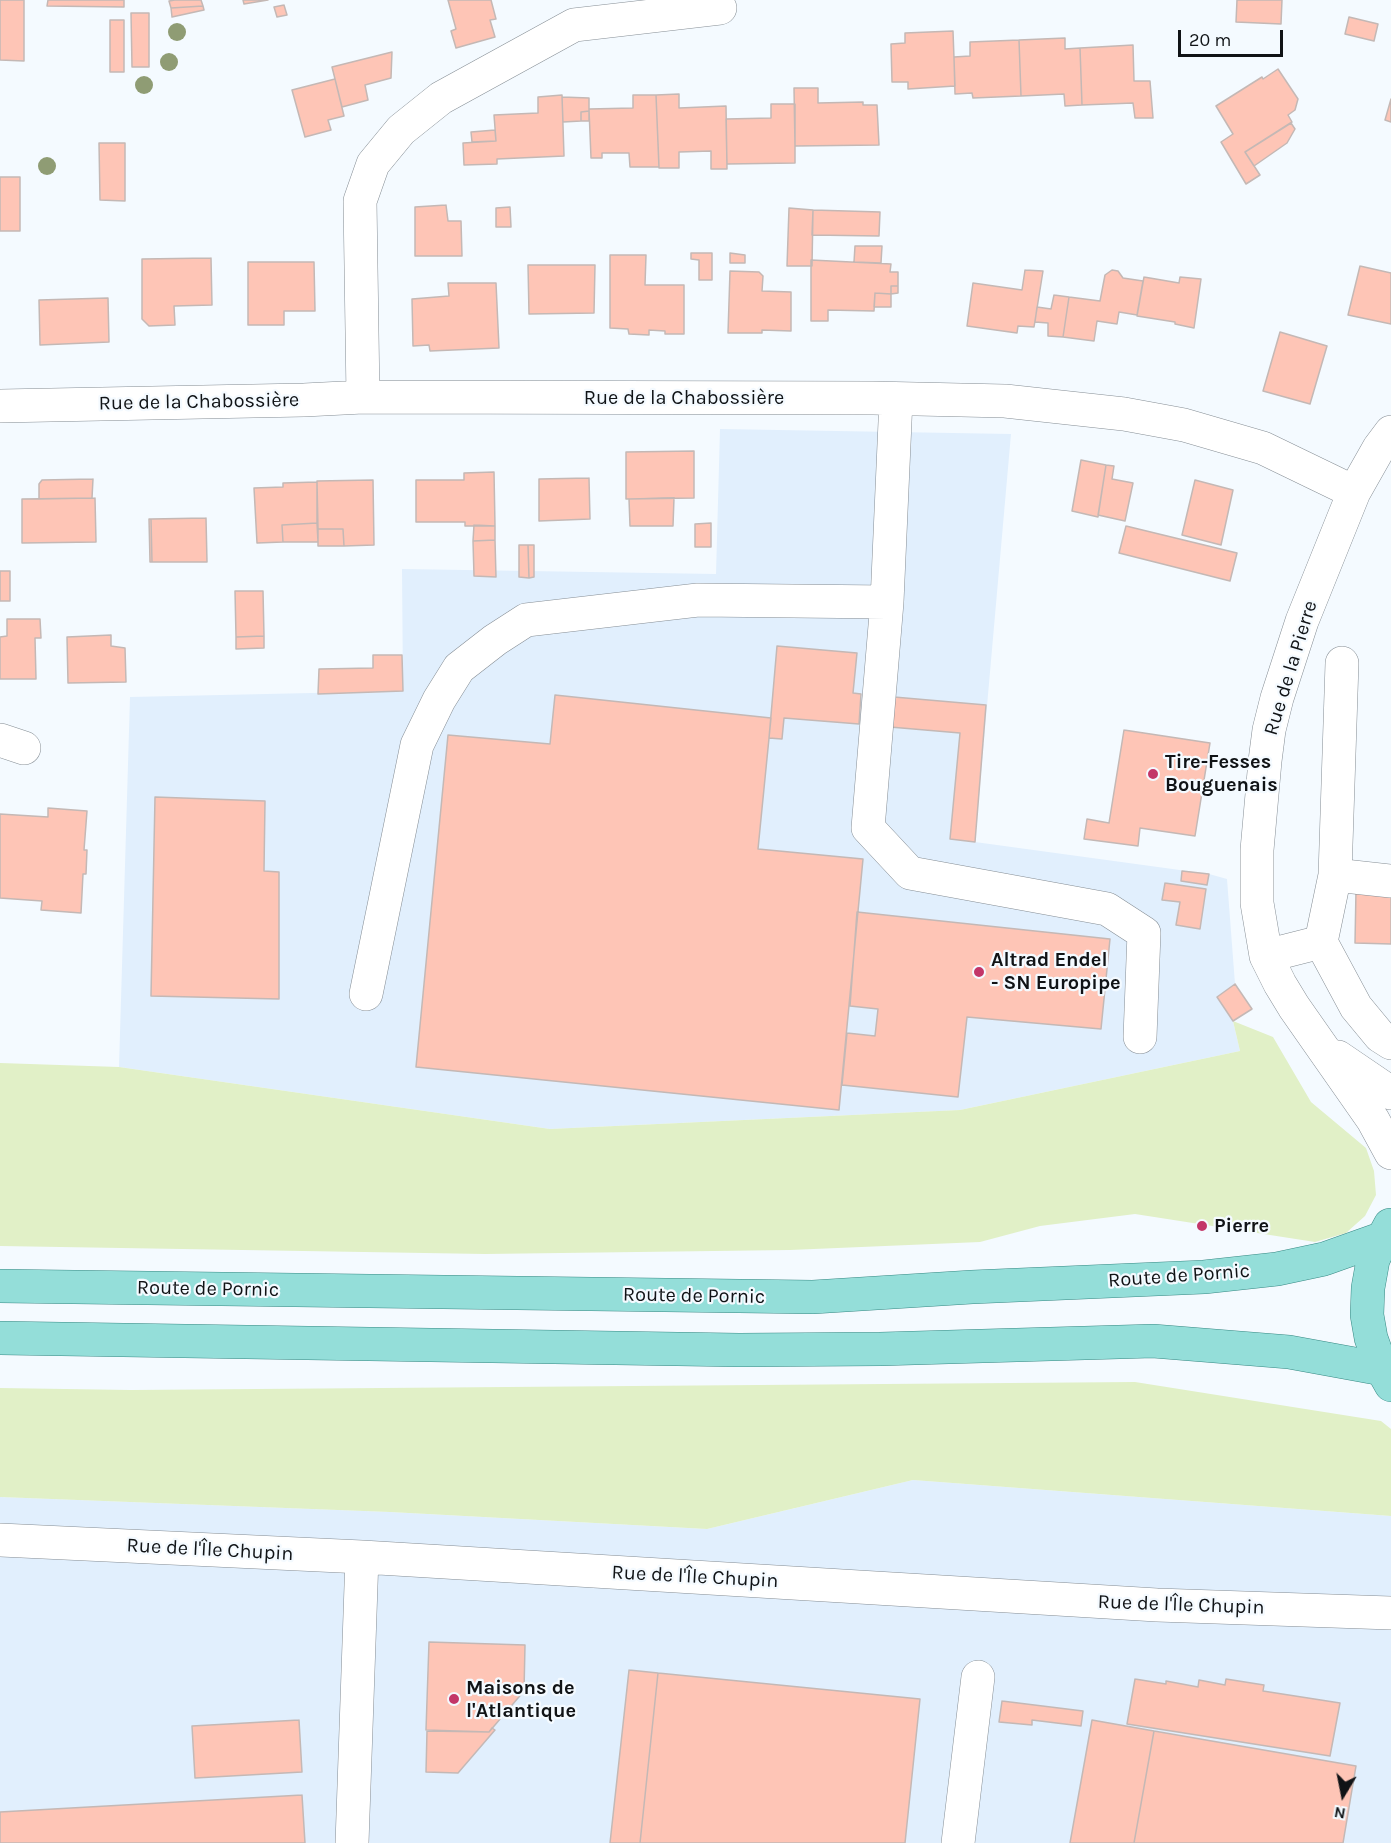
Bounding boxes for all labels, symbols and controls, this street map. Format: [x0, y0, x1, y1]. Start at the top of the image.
scale bar [1181, 18, 1286, 56]
text: 20 m [1189, 29, 1231, 51]
street label: Rue de la Chabossière [584, 386, 784, 410]
street label: Rue de la Chabossière [99, 388, 299, 416]
street label: Rue de la Pierre [1259, 598, 1323, 738]
place label: Tire-Fesses Bouguenais [1165, 750, 1278, 797]
marker: Tire-Fesses Bouguenais [1146, 767, 1160, 781]
place label: Altrad Endel - SN Europipe [991, 948, 1121, 995]
marker: Altrad Endel - SN Europipe [972, 965, 986, 979]
place label: Pierre [1214, 1214, 1269, 1238]
marker: Pierre [1195, 1219, 1209, 1233]
street label: Route de Pornic [1107, 1259, 1251, 1293]
street label: Route de Pornic [137, 1276, 279, 1302]
street label: Route de Pornic [623, 1283, 765, 1309]
street label: Rue de l'Île Chupin [126, 1534, 294, 1566]
street label: Rue de l'Île Chupin [611, 1561, 779, 1593]
street label: Rue de l'Île Chupin [1097, 1590, 1265, 1620]
place label: Maisons de l'Atlantique [466, 1676, 576, 1723]
marker: Maisons de l'Atlantique [447, 1692, 461, 1706]
north arrow [1313, 1765, 1373, 1825]
text: N [1332, 1803, 1347, 1824]

